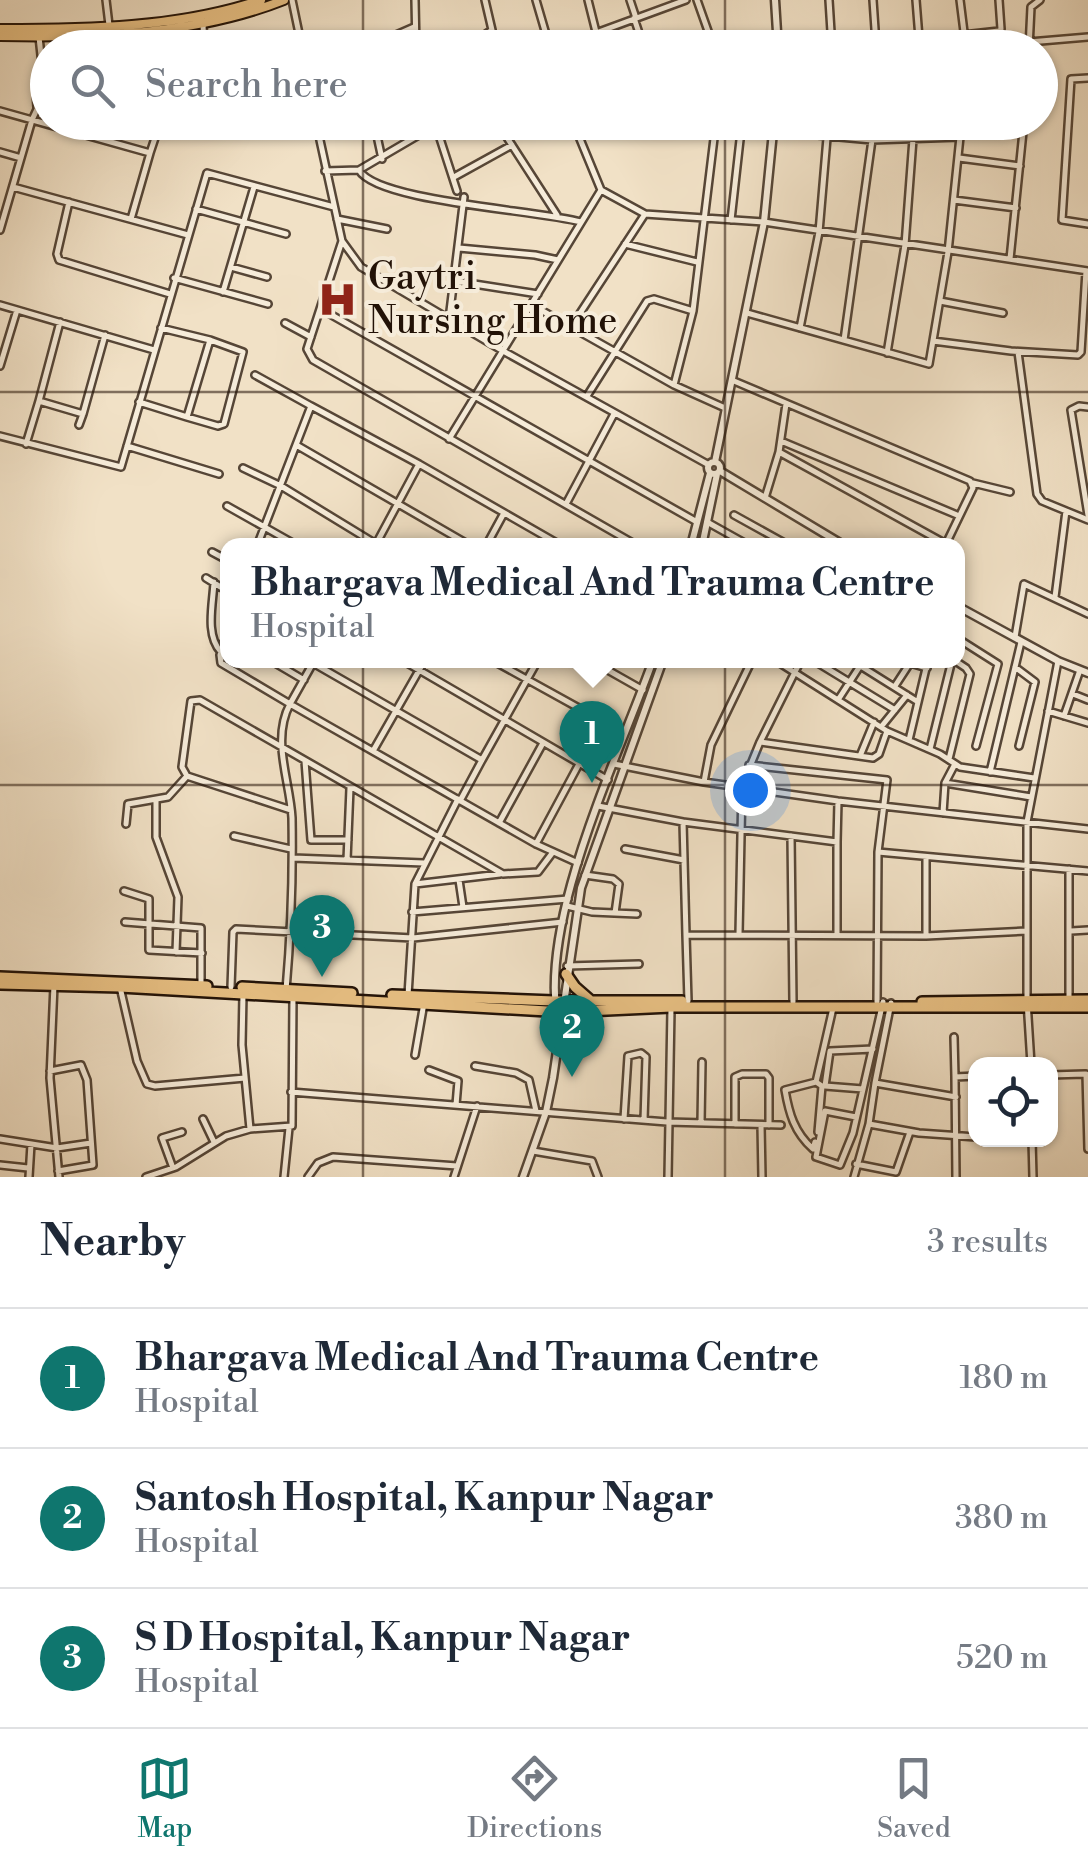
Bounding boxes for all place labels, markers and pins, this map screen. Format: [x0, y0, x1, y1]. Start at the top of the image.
place label: Gaytri Nursing Home [368, 254, 618, 345]
hospital icon: Gaytri Nursing Home [317, 278, 359, 320]
pin: 1 [560, 700, 624, 783]
pin: 3 [290, 894, 354, 977]
pin: 2 [540, 994, 604, 1077]

